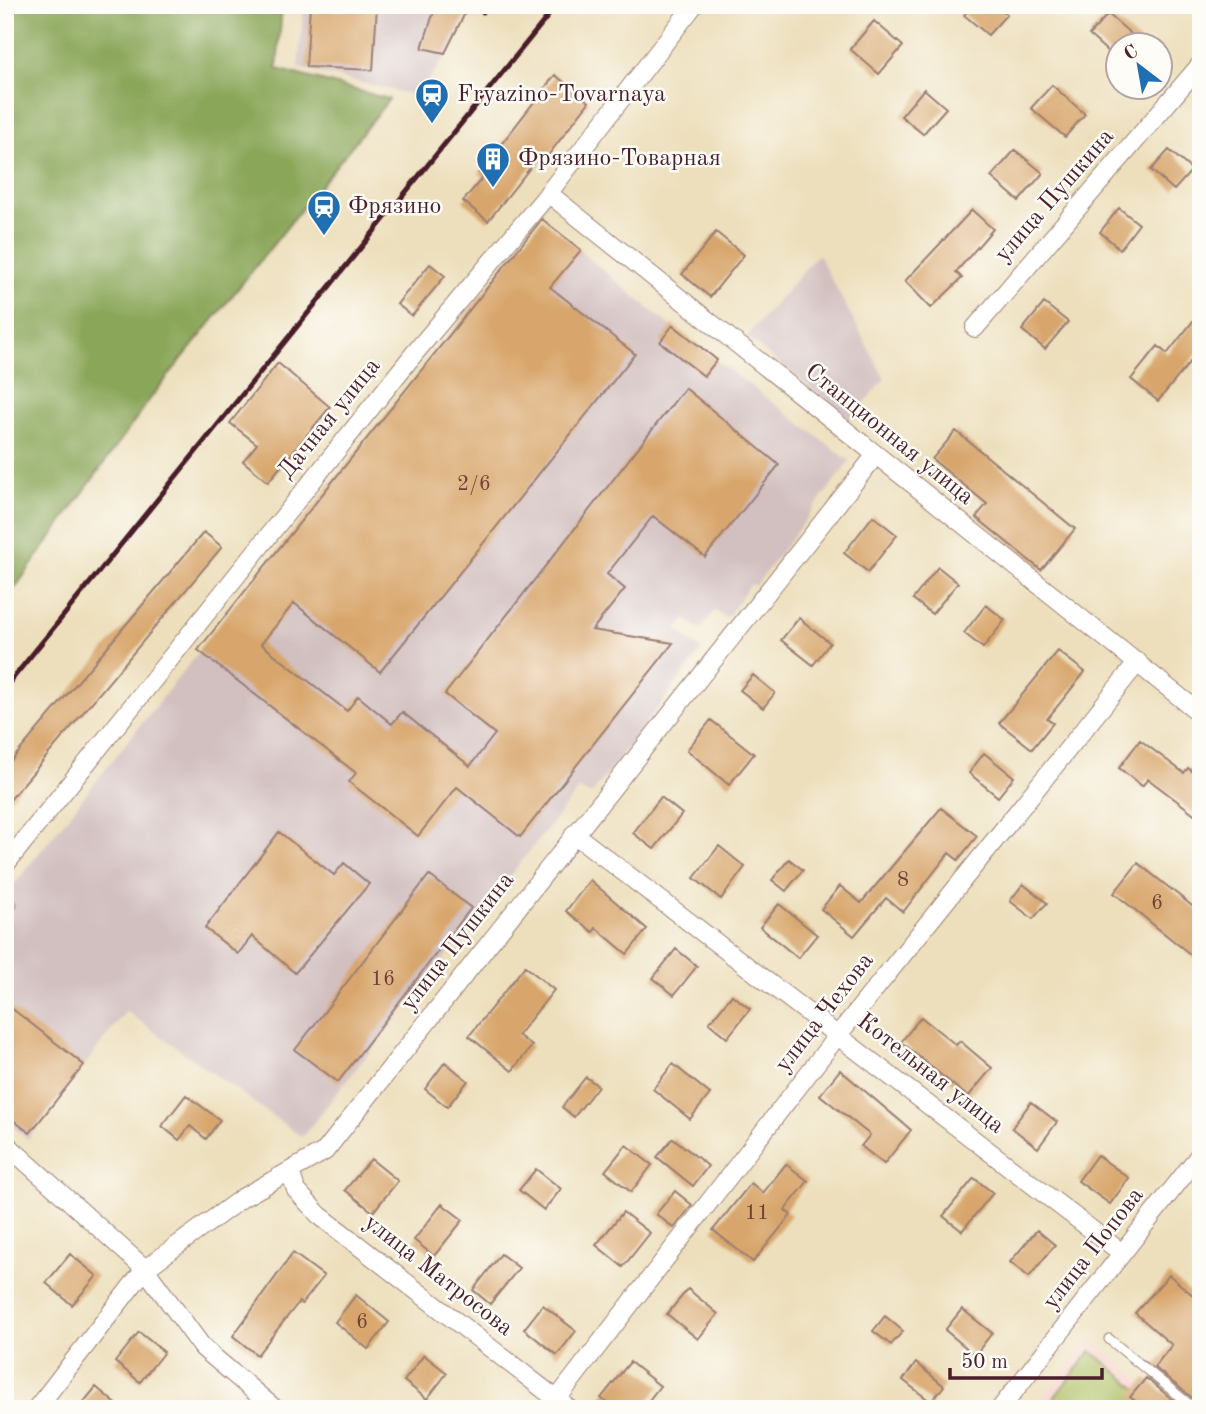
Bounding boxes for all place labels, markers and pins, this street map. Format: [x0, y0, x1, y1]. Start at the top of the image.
station icon: Fryazino-Tovarnaya [413, 76, 451, 125]
place label: Fryazino-Tovarnaya [457, 83, 666, 107]
building icon: Фрязино-Товарная [474, 140, 512, 189]
place label: Фрязино-Товарная [518, 147, 721, 171]
station icon: Фрязино [305, 188, 343, 237]
place label: Фрязино [348, 195, 441, 219]

